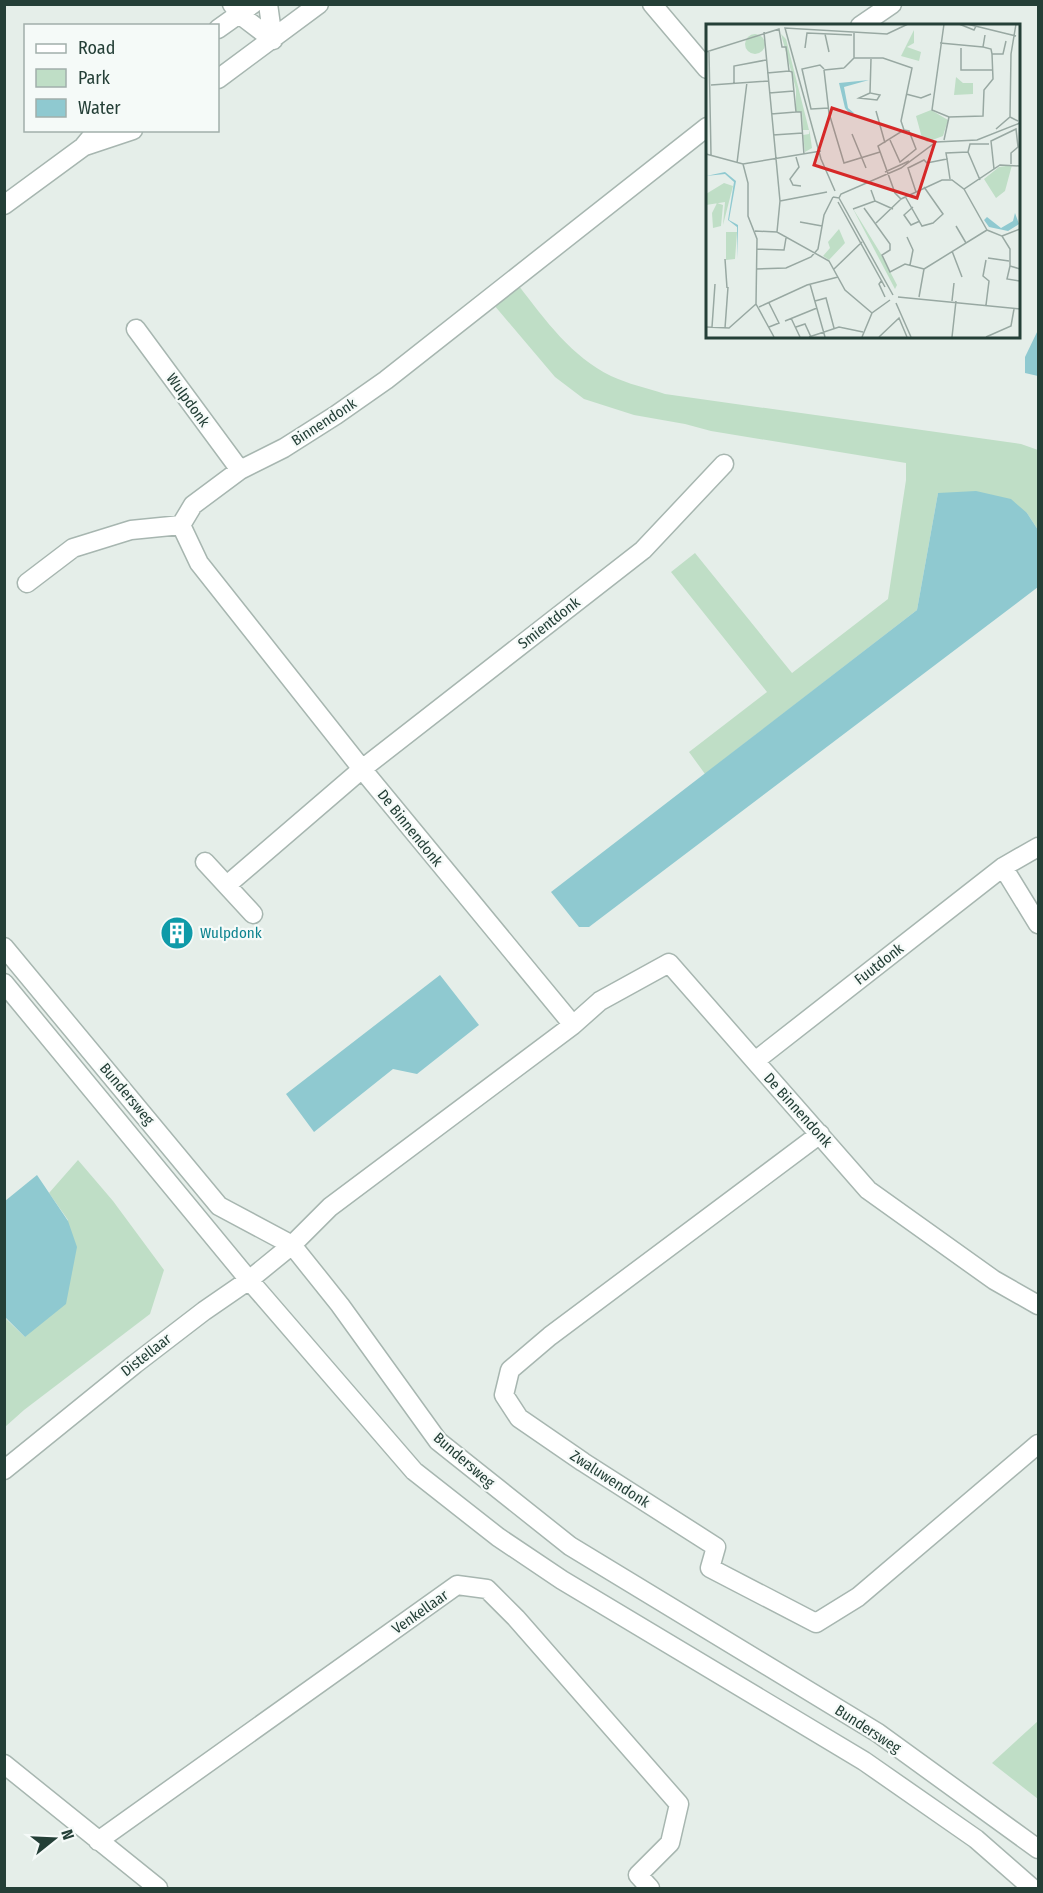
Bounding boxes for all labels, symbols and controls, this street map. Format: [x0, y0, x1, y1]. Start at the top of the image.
legend [24, 24, 219, 132]
inset map [706, 24, 1019, 338]
text: Road [78, 37, 115, 59]
text: Park [78, 67, 111, 89]
text: Water [78, 97, 121, 119]
street label: Wulpdonk [163, 370, 213, 430]
street label: Binnendonk [288, 394, 360, 450]
street label: Smientdonk [514, 593, 584, 653]
street label: De Binnendonk [374, 786, 446, 870]
building icon: Wulpdonk [159, 915, 195, 951]
place label: Wulpdonk [200, 924, 262, 942]
street label: Fuutdonk [851, 939, 907, 989]
street label: Bundersweg [96, 1059, 158, 1129]
street label: De Binnendonk [760, 1069, 836, 1151]
street label: Distellaar [117, 1329, 175, 1380]
street label: Bundersweg [430, 1429, 498, 1491]
street label: Zwaluwendonk [567, 1447, 653, 1511]
street label: Venkellaar [388, 1586, 452, 1638]
street label: Bundersweg [832, 1701, 904, 1757]
north arrow [24, 1809, 84, 1869]
text: N [57, 1827, 78, 1842]

